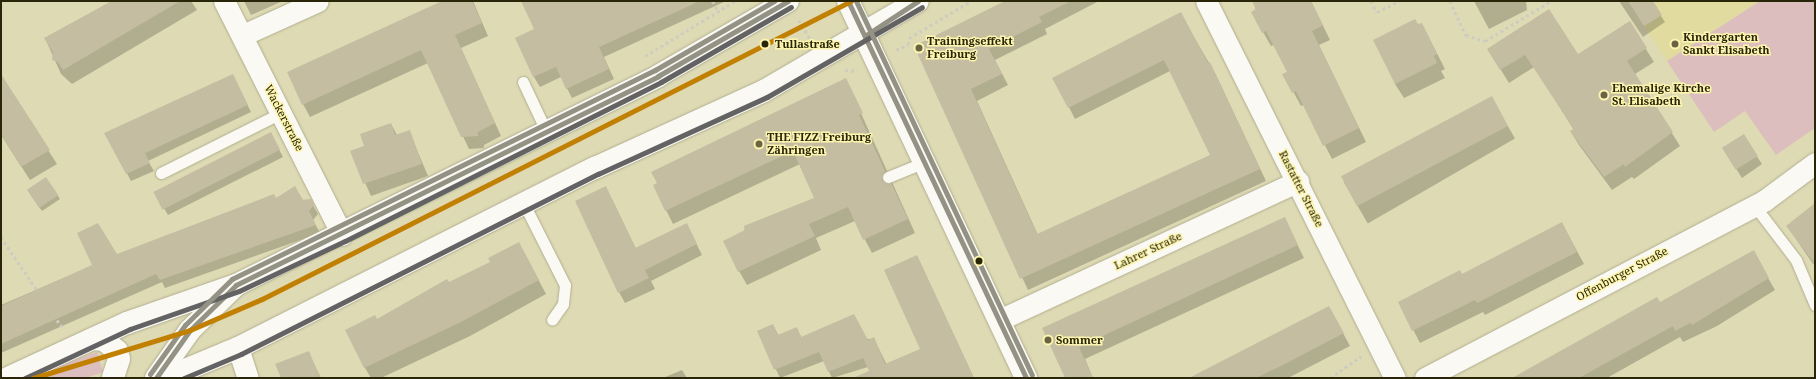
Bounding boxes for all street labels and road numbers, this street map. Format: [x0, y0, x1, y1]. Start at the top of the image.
street label: Wackerstraße [262, 83, 306, 153]
street label: Rastatter Straße [1276, 149, 1326, 229]
street label: Lahrer Straße [1112, 230, 1184, 272]
street label: Offenburger Straße [1574, 244, 1670, 304]

